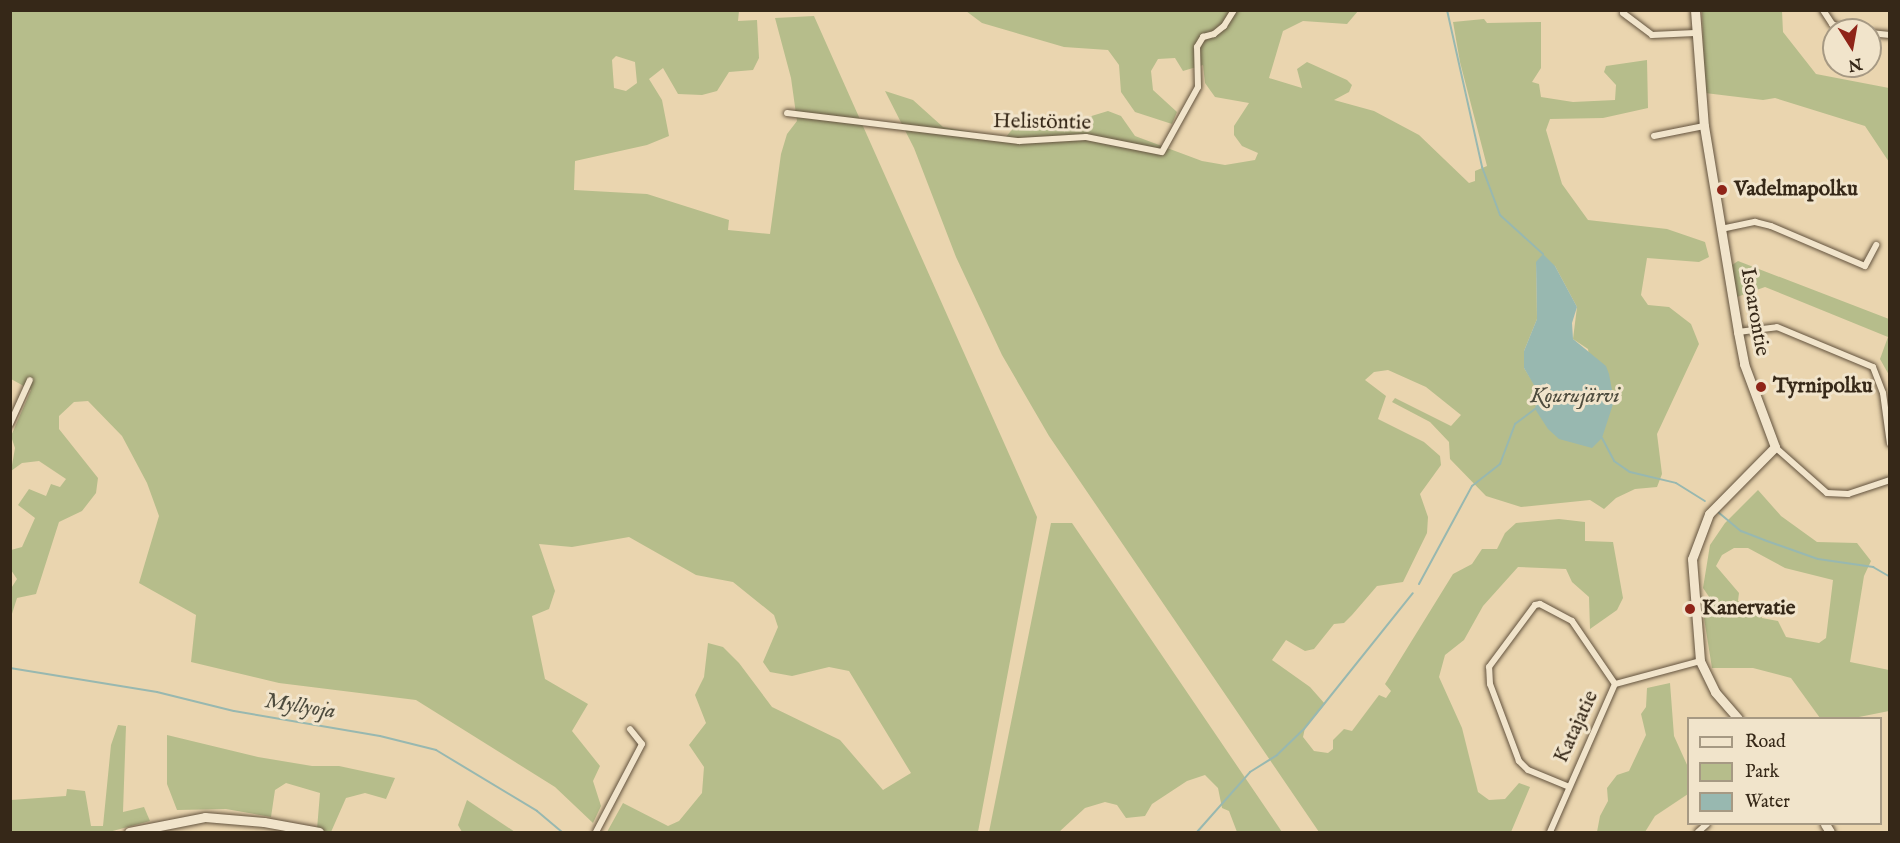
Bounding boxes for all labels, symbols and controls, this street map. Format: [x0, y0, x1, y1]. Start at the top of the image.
north arrow [1822, 18, 1882, 78]
text: N [1846, 53, 1864, 75]
street label: Helistöntie [993, 110, 1091, 136]
place label: Vadelmapolku [1734, 177, 1858, 203]
marker: Vadelmapolku [1715, 183, 1729, 197]
street label: Isoarontie [1734, 266, 1774, 358]
place label: Tyrnipolku [1773, 374, 1873, 400]
marker: Tyrnipolku [1754, 380, 1768, 394]
water label: Kourujärvi [1530, 384, 1620, 410]
place label: Kanervatie [1702, 596, 1796, 622]
marker: Kanervatie [1683, 602, 1697, 616]
street label: Katajatie [1549, 687, 1605, 767]
water label: Myllyoja [263, 688, 337, 726]
legend [1687, 717, 1882, 825]
text: Road [1745, 731, 1786, 754]
text: Park [1745, 761, 1779, 784]
text: Water [1745, 791, 1790, 814]

